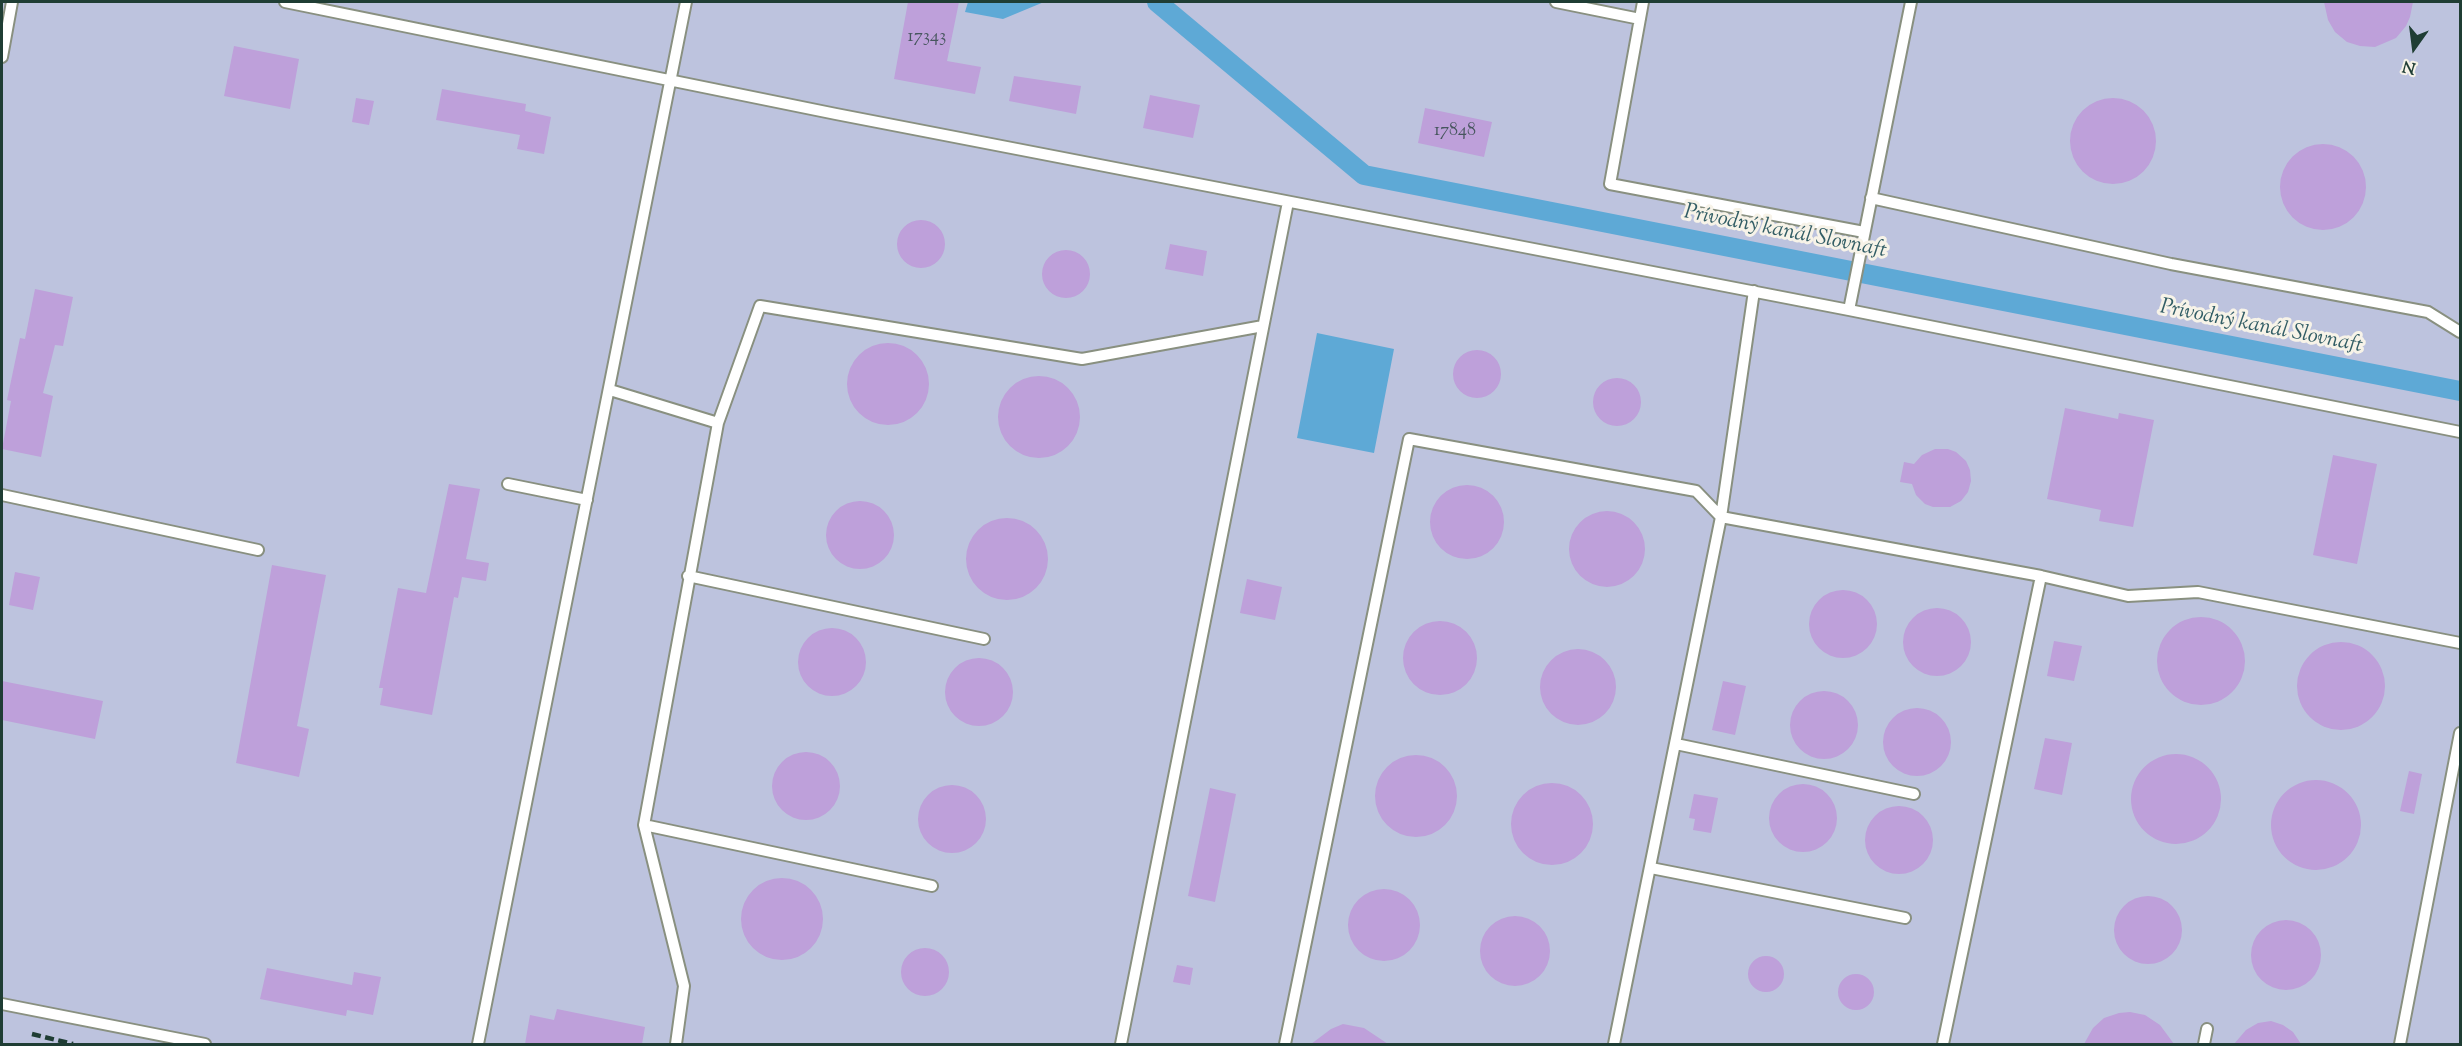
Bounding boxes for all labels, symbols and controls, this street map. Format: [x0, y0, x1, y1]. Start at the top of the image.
north arrow [2384, 18, 2444, 78]
house number: 17343 [908, 27, 946, 49]
text: N [2401, 53, 2419, 79]
house number: 17848 [1434, 121, 1476, 143]
water label: Prívodný kanál Slovnaft [1681, 200, 1889, 266]
water label: Prívodný kanál Slovnaft [2157, 295, 2365, 361]

